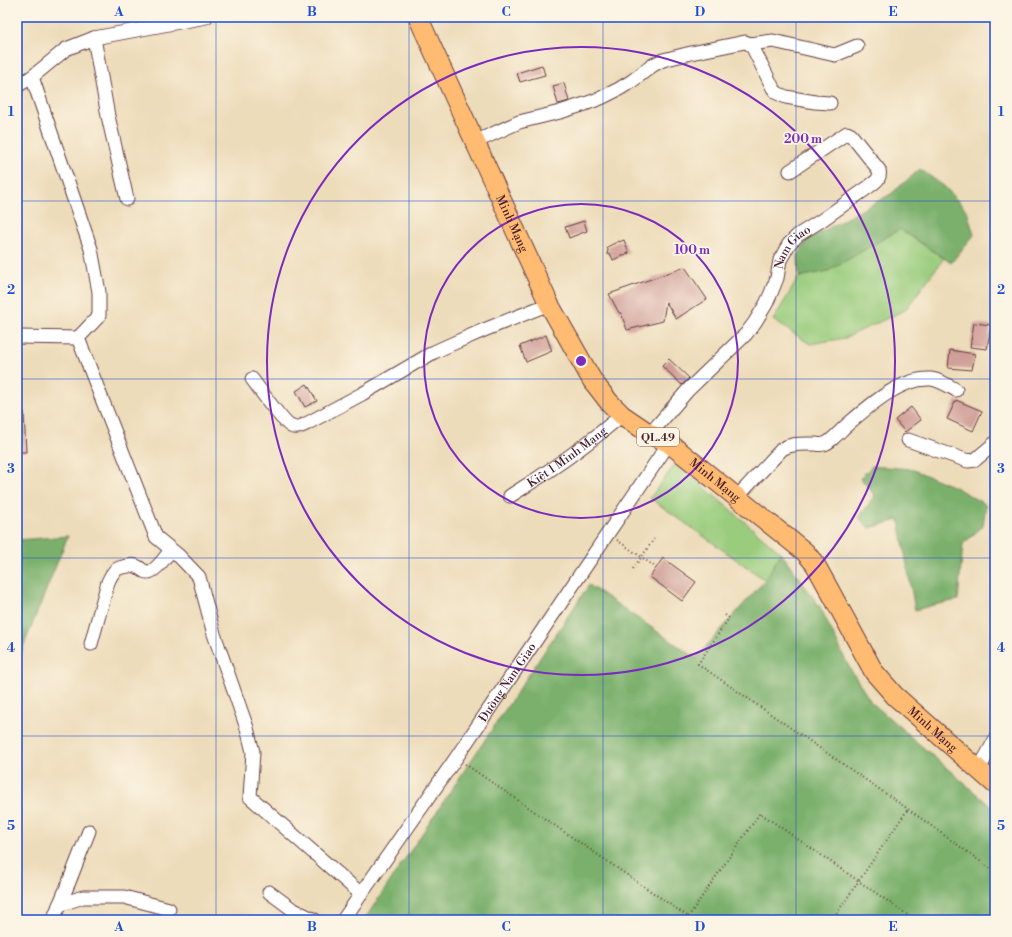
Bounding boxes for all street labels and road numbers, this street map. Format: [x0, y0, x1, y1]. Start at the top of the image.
street label: Minh Mạng [492, 193, 532, 255]
street label: Nam Giao [772, 222, 814, 270]
street label: Kiệt 1 Minh Mạng [525, 423, 611, 491]
road number: QL.49 [637, 428, 679, 446]
street label: Minh Mạng [686, 455, 744, 506]
street label: Đường Nam Giao [476, 640, 540, 725]
street label: Minh Mạng [904, 704, 961, 756]

